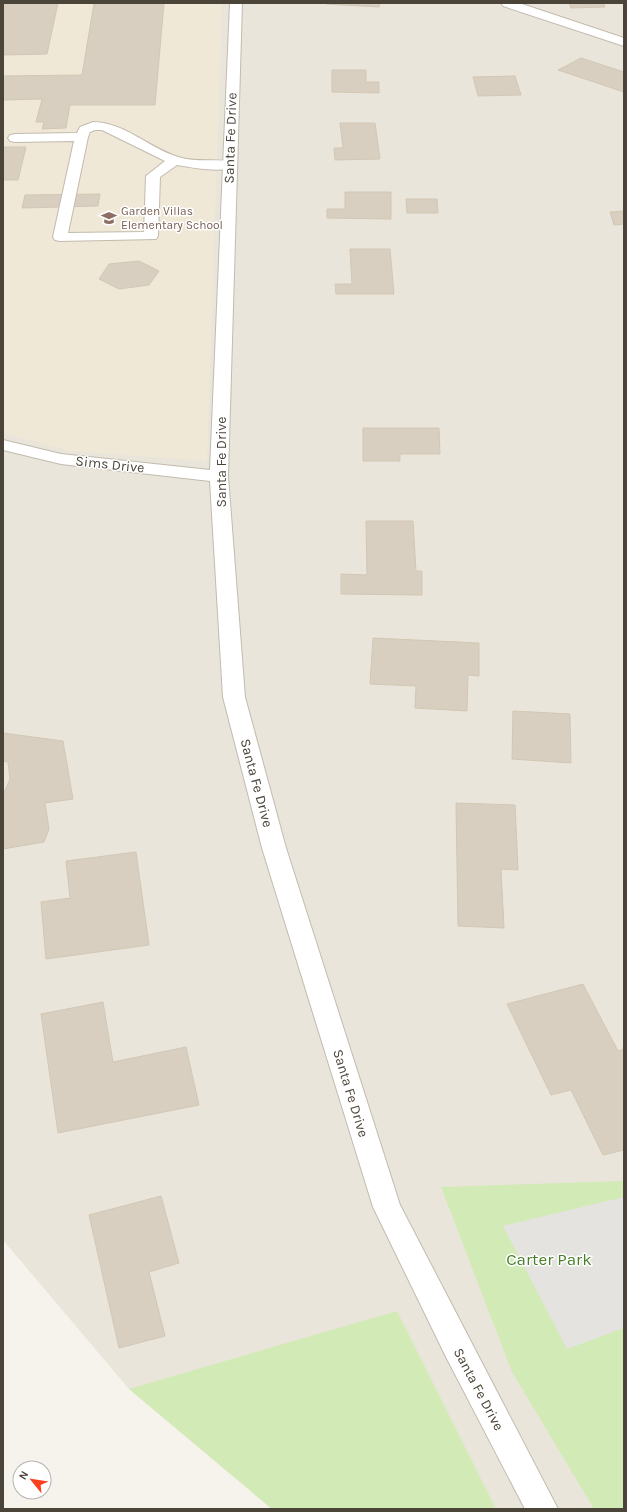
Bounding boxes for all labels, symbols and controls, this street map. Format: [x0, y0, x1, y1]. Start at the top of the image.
street label: Santa Fe Drive [220, 92, 241, 184]
place label: Garden Villas Elementary School [121, 204, 223, 232]
school or university icon: Garden Villas Elementary School [100, 209, 118, 227]
street label: Santa Fe Drive [213, 416, 230, 508]
street label: Sims Drive [75, 452, 145, 477]
street label: Santa Fe Drive [237, 737, 277, 829]
street label: Santa Fe Drive [329, 1047, 372, 1139]
park label: Carter Park [506, 1249, 592, 1269]
street label: Santa Fe Drive [450, 1345, 507, 1433]
north arrow [12, 1460, 52, 1500]
text: N [16, 1469, 31, 1482]

